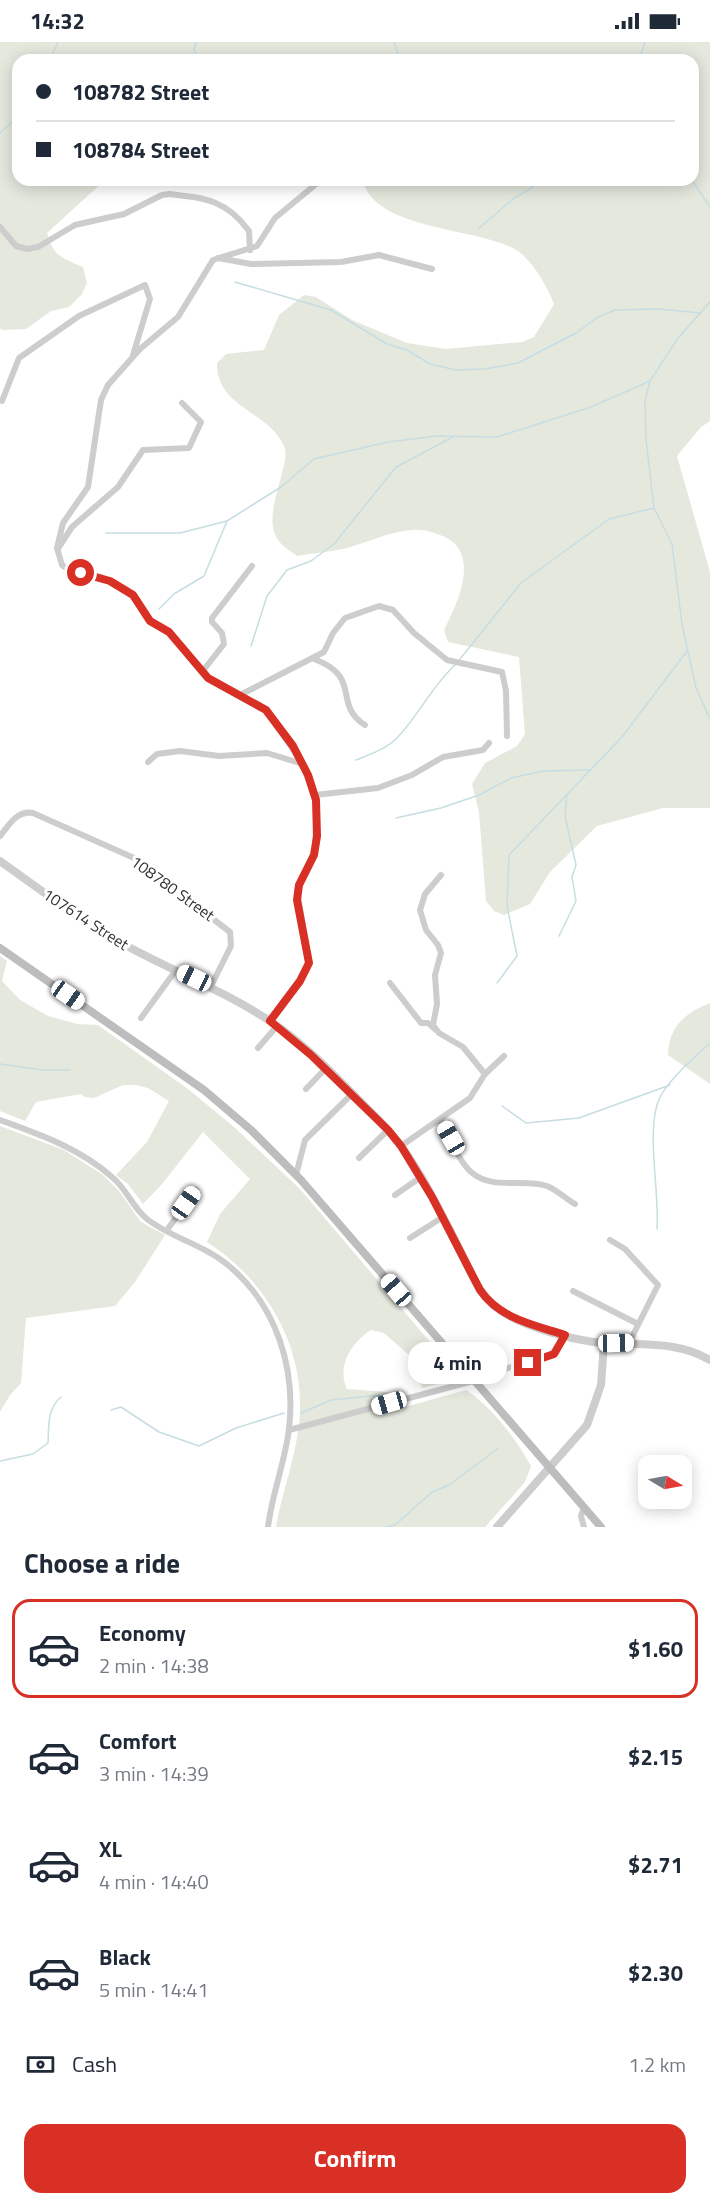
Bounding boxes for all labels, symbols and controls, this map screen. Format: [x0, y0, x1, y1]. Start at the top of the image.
text: 14:32 [30, 4, 85, 38]
text: 108782 Street [72, 75, 209, 109]
text: 108784 Street [72, 133, 209, 167]
route start [67, 559, 94, 586]
street label: 108780 Street [126, 849, 220, 927]
street label: 107614 Street [38, 882, 134, 956]
car [174, 962, 214, 994]
car [48, 977, 88, 1013]
car [434, 1118, 468, 1158]
car [168, 1183, 204, 1223]
car [377, 1271, 415, 1309]
car [598, 1334, 634, 1352]
callout: 4 min [408, 1342, 507, 1384]
text: 4 min [433, 1347, 482, 1378]
route end [514, 1349, 541, 1376]
car [369, 1389, 409, 1417]
north arrow [638, 1455, 692, 1509]
map controls [638, 1455, 692, 1509]
text: Choose a ride [24, 1542, 180, 1583]
text: Economy [99, 1616, 186, 1650]
icon: car [27, 1622, 81, 1676]
text: $1.60 [628, 1632, 683, 1666]
text: 2 min · 14:38 [99, 1650, 209, 1681]
text: Comfort [99, 1724, 177, 1758]
icon: car [27, 1730, 81, 1784]
text: $2.15 [628, 1740, 683, 1774]
text: 3 min · 14:39 [99, 1758, 209, 1789]
text: XL [99, 1832, 122, 1866]
icon: car [27, 1838, 81, 1892]
text: $2.71 [628, 1848, 683, 1882]
text: 4 min · 14:40 [99, 1866, 209, 1897]
text: Black [99, 1940, 151, 1974]
icon: car [27, 1946, 81, 2000]
text: $2.30 [628, 1956, 683, 1990]
text: 5 min · 14:41 [99, 1974, 209, 2005]
text: Cash [72, 2047, 117, 2081]
icon: cash [24, 2048, 57, 2081]
text: 1.2 km [629, 2049, 686, 2080]
button: Confirm [24, 2124, 686, 2193]

